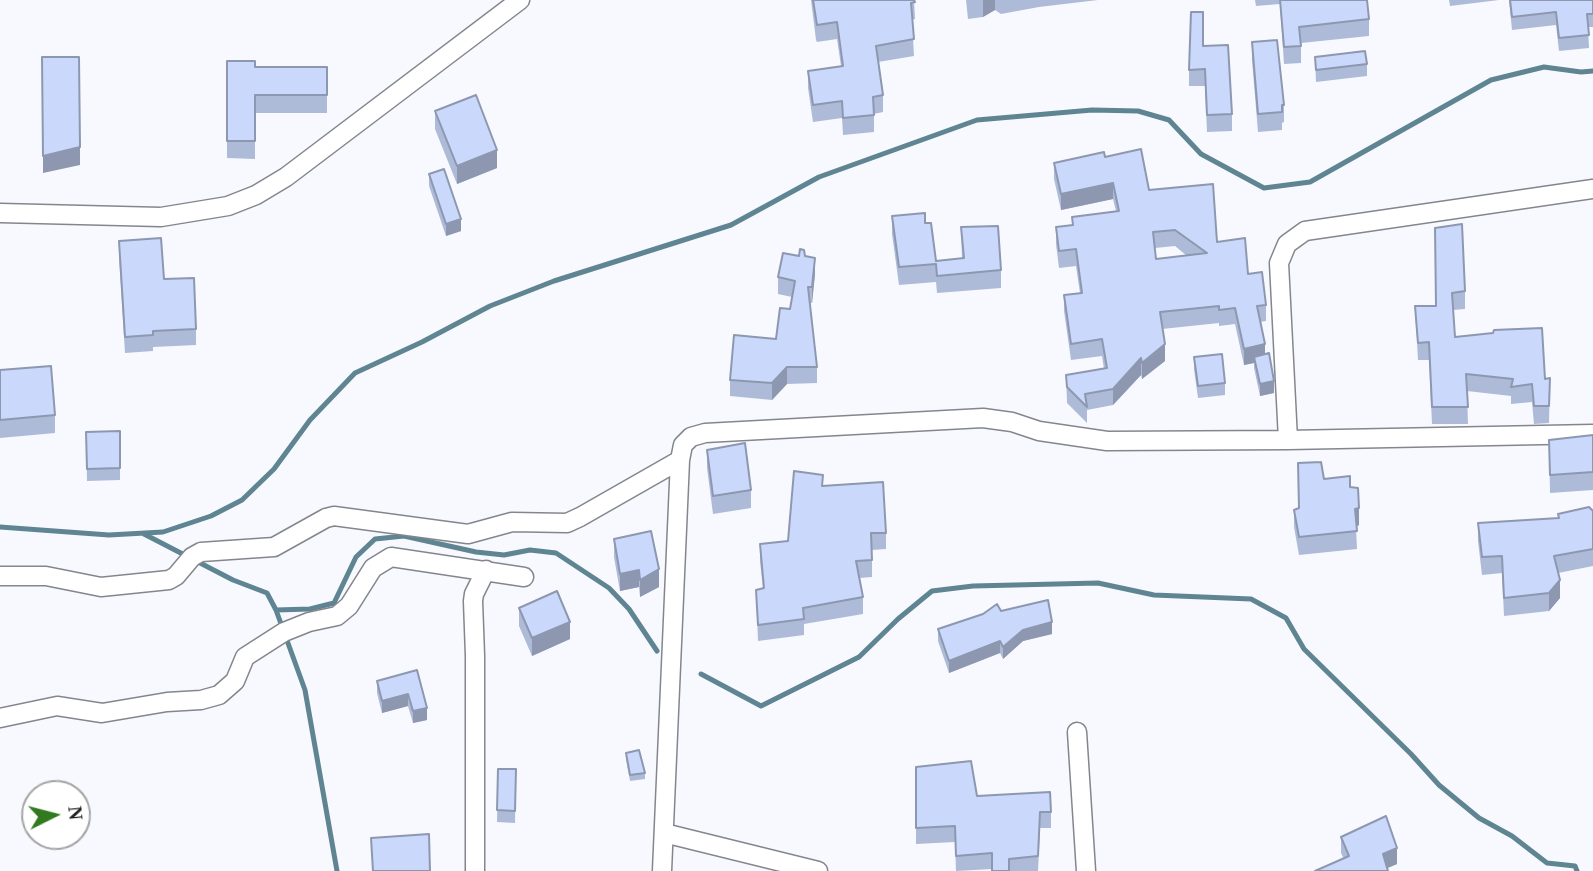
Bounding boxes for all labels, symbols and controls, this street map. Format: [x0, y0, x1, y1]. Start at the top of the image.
north arrow [21, 780, 91, 850]
text: N [64, 805, 87, 821]

